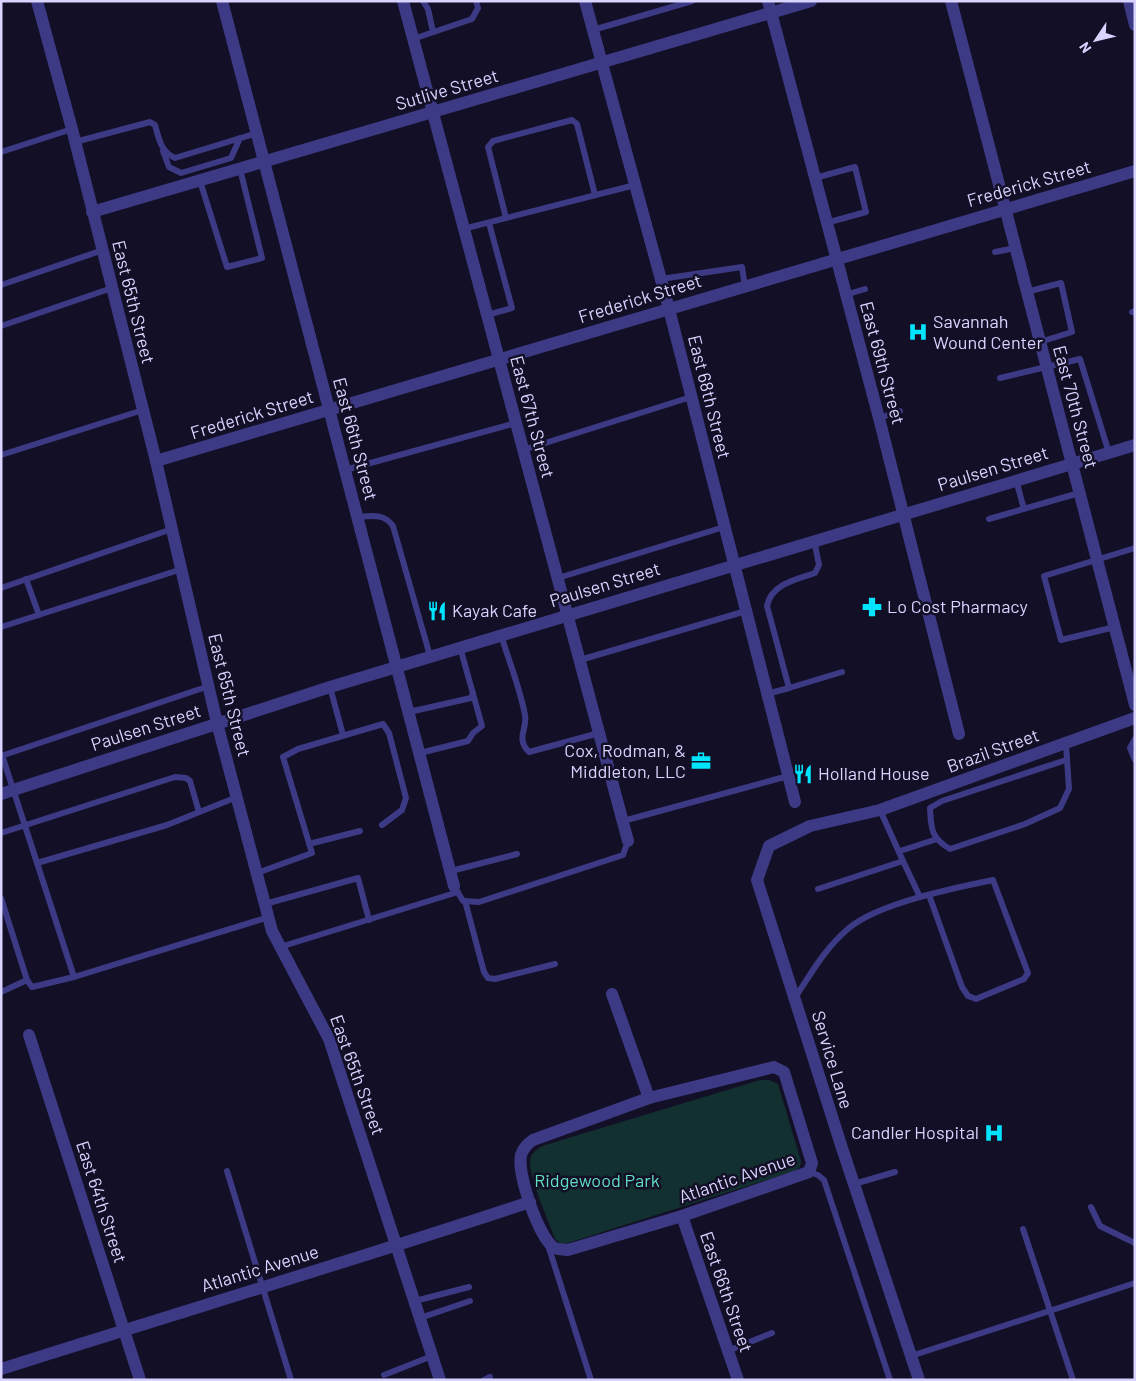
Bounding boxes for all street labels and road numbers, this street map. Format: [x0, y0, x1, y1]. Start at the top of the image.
street label: Sutlive Street [393, 64, 501, 114]
street label: Frederick Street [964, 155, 1093, 211]
street label: East 65th Street [108, 238, 160, 366]
street label: Frederick Street [575, 269, 704, 327]
street label: East 69th Street [856, 299, 910, 427]
street label: East 68th Street [684, 333, 736, 461]
street label: East 70th Street [1049, 343, 1103, 471]
street label: East 67th Street [506, 353, 560, 480]
street label: East 66th Street [329, 375, 383, 503]
street label: Frederick Street [187, 385, 316, 443]
street label: Paulsen Street [935, 441, 1051, 495]
street label: Paulsen Street [547, 557, 663, 611]
street label: East 65th Street [204, 631, 256, 759]
street label: Paulsen Street [88, 699, 203, 755]
street label: Brazil Street [944, 723, 1042, 777]
street label: Service Lane [808, 1008, 858, 1111]
street label: East 65th Street [326, 1012, 390, 1138]
street label: East 64th Street [72, 1138, 132, 1266]
street label: Atlantic Avenue [676, 1147, 798, 1207]
street label: East 66th Street [696, 1228, 758, 1355]
street label: Atlantic Avenue [198, 1240, 321, 1296]

